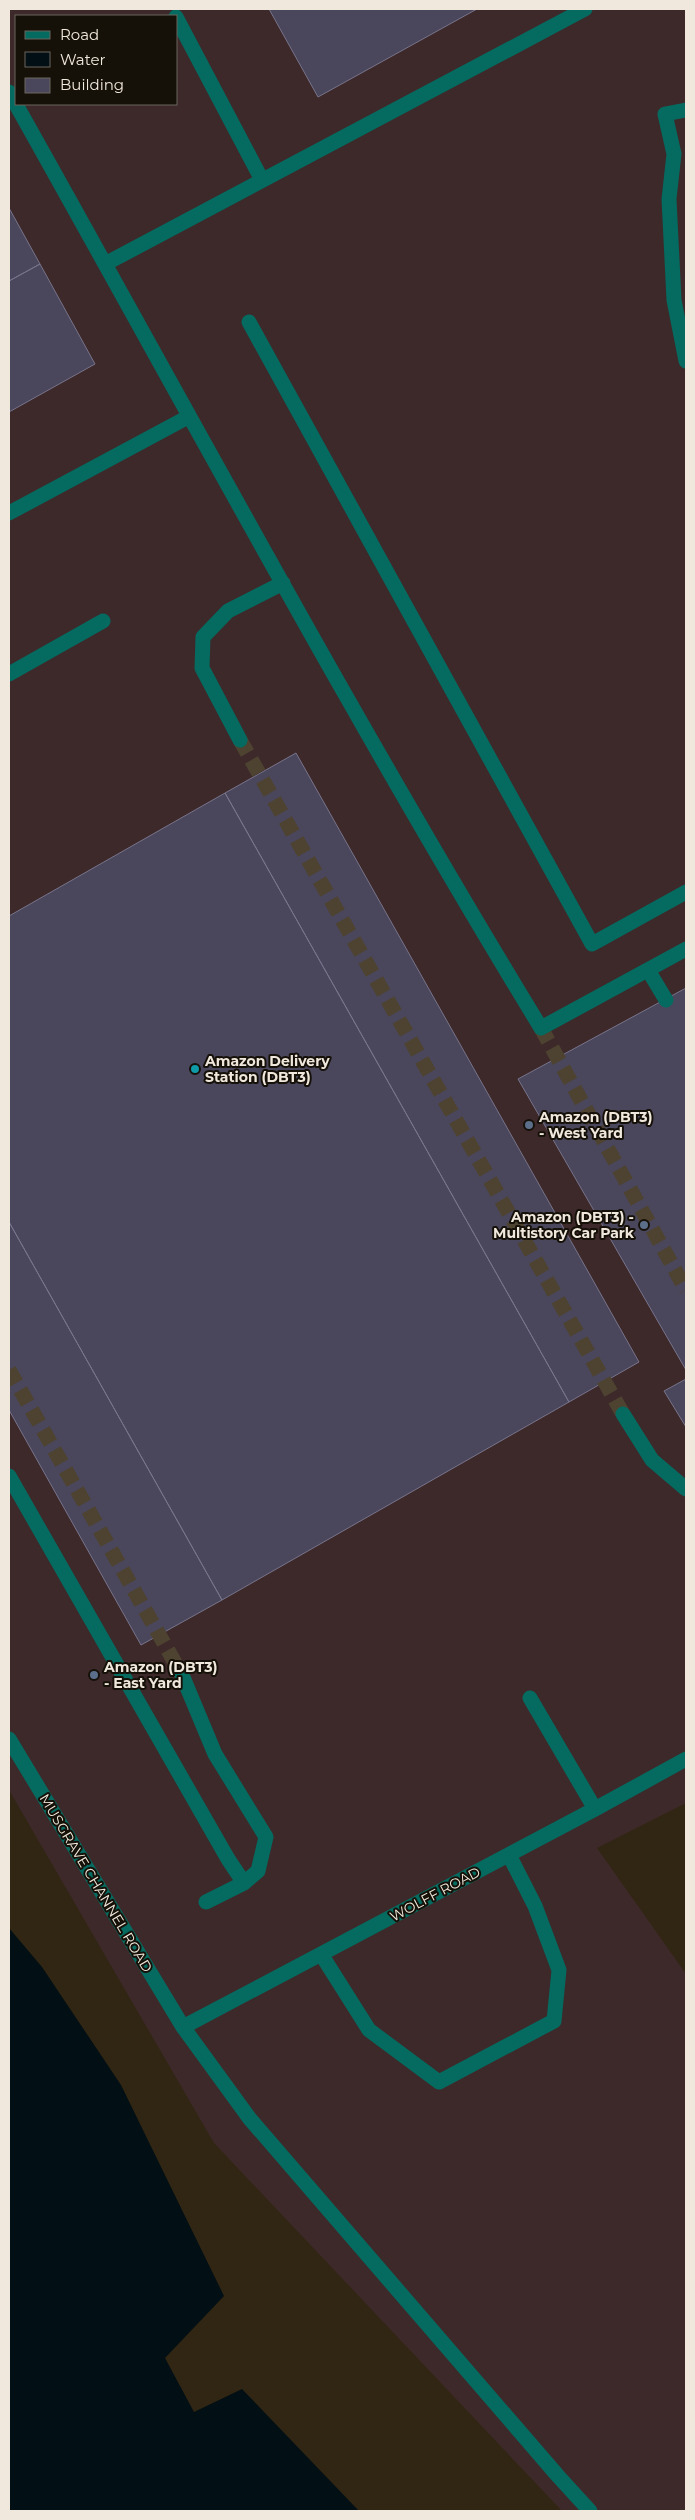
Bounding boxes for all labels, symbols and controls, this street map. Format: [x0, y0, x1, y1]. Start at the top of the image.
legend [15, 15, 178, 105]
text: Road [60, 25, 99, 44]
text: Water [60, 50, 106, 69]
text: Building [60, 75, 124, 94]
place label: Amazon Delivery Station (DBT3) [204, 1052, 330, 1086]
marker: Amazon Delivery Station (DBT3) [189, 1063, 201, 1075]
place label: Amazon (DBT3) - West Yard [538, 1108, 653, 1142]
marker: Amazon (DBT3) - West Yard [523, 1119, 535, 1131]
place label: Amazon (DBT3) - Multistory Car Park [493, 1208, 635, 1242]
marker: Amazon (DBT3) - Multistory Car Park [638, 1219, 650, 1231]
place label: Amazon (DBT3) - East Yard [103, 1658, 218, 1692]
marker: Amazon (DBT3) - East Yard [88, 1669, 100, 1681]
street label: MUSGRAVE CHANNEL ROAD [36, 1791, 156, 1975]
street label: WOLFF ROAD [387, 1863, 483, 1925]

